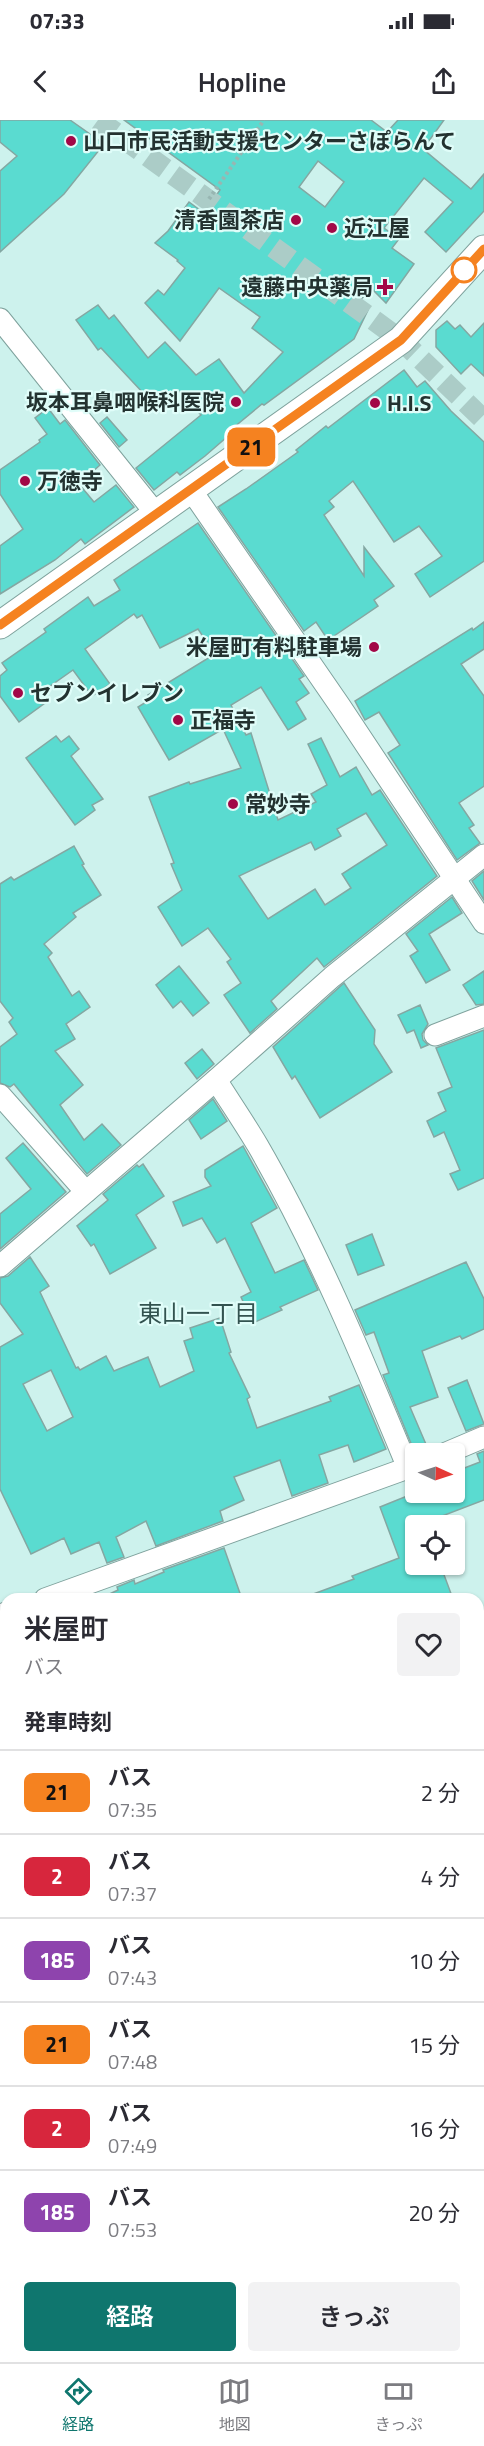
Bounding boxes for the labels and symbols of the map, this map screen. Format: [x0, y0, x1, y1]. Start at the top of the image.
place label: 山口市民活動支援センターさぽらんて [83, 124, 456, 158]
marker: 山口市民活動支援センターさぽらんて [64, 134, 78, 148]
place label: 清香園茶店 [174, 203, 284, 237]
place label: 近江屋 [344, 211, 410, 245]
marker: 清香園茶店 [289, 213, 303, 227]
marker: 近江屋 [325, 221, 339, 235]
unlabelled marker [451, 257, 477, 283]
place label: 遠藤中央薬局 [241, 270, 373, 304]
marker: 遠藤中央薬局 [378, 280, 392, 294]
place label: 坂本耳鼻咽喉科医院 [26, 385, 224, 419]
place label: H.I.S [387, 386, 431, 420]
marker: 坂本耳鼻咽喉科医院 [229, 395, 243, 409]
marker: H.I.S [368, 396, 382, 410]
line badge: 21 [224, 428, 278, 466]
place label: 万徳寺 [37, 464, 103, 498]
marker: 万徳寺 [18, 474, 32, 488]
place label: 米屋町有料駐車場 [186, 630, 362, 664]
marker: 米屋町有料駐車場 [367, 640, 381, 654]
place label: セブンイレブン [30, 676, 184, 710]
marker: セブンイレブン [11, 686, 25, 700]
place label: 正福寺 [190, 703, 256, 737]
marker: 正福寺 [171, 713, 185, 727]
place label: 常妙寺 [245, 787, 311, 821]
marker: 常妙寺 [226, 797, 240, 811]
district label: 東山一丁目 [138, 1295, 258, 1331]
north arrow [405, 1443, 465, 1503]

